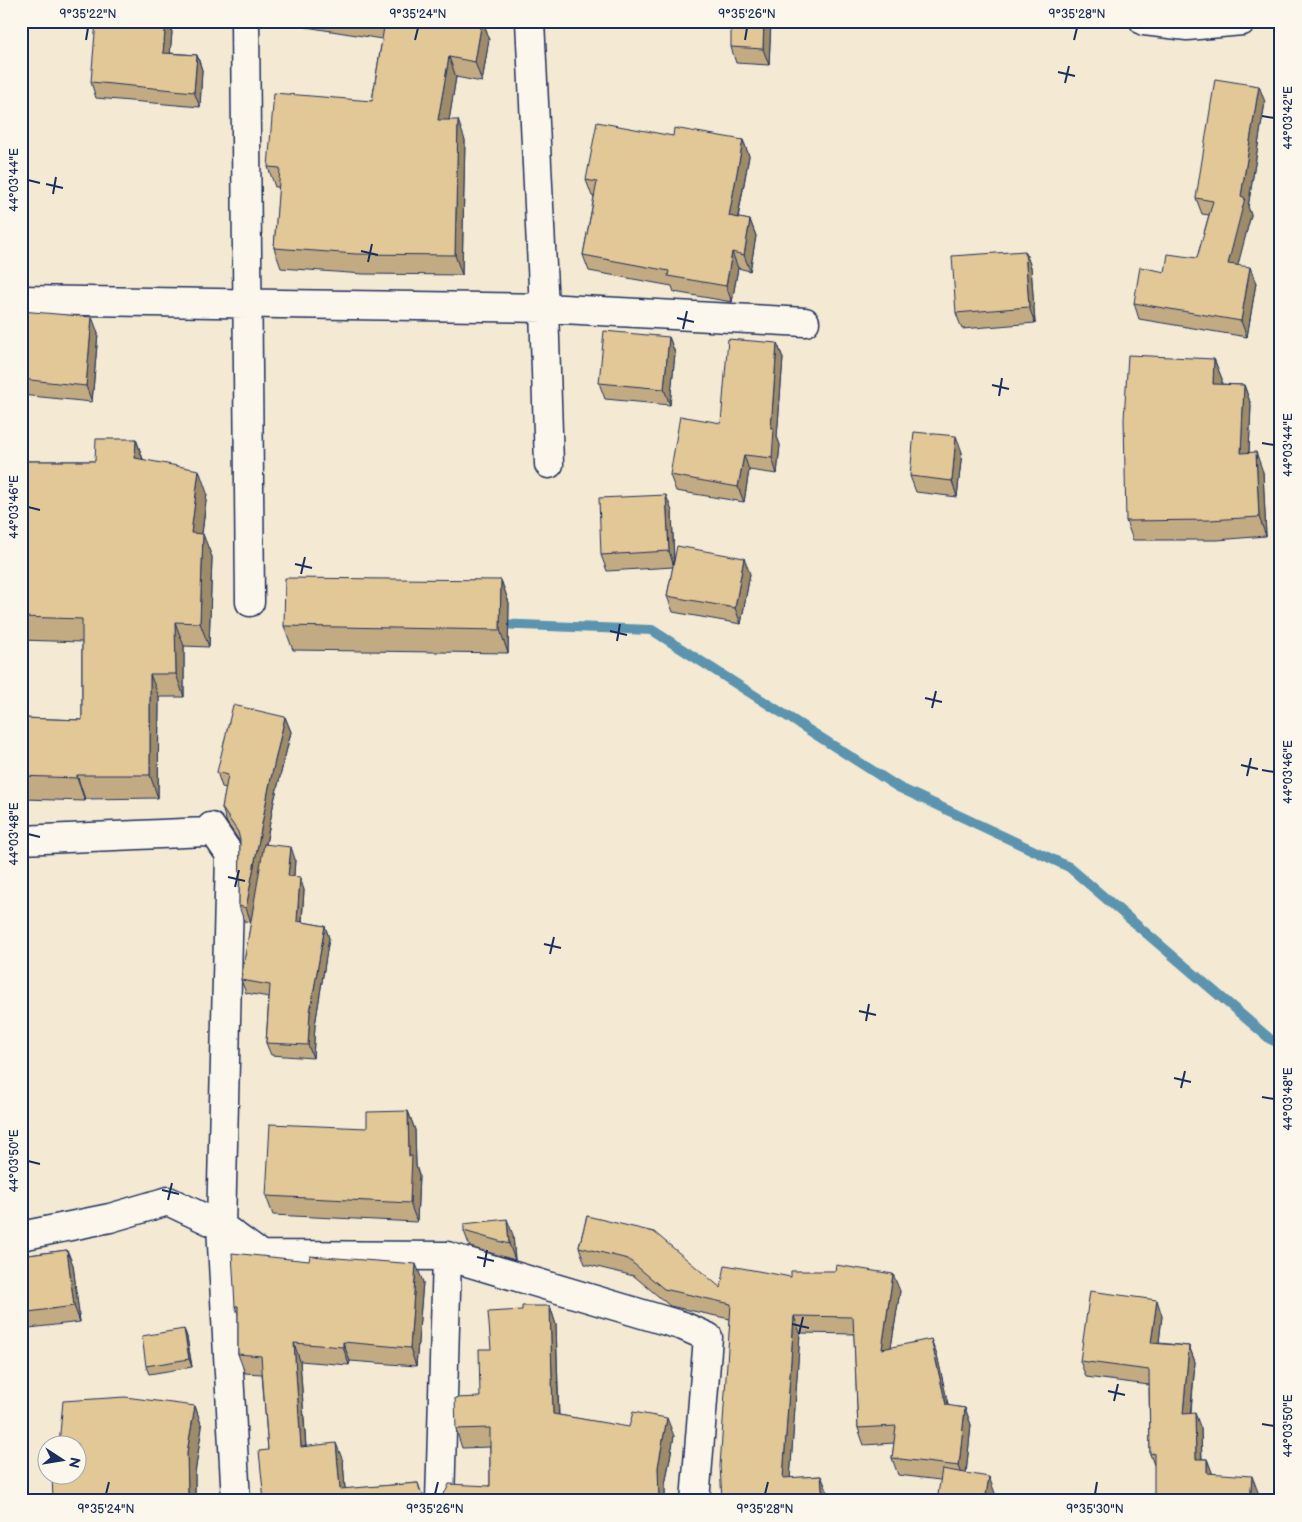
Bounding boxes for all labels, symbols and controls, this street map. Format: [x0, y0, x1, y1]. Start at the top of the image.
text: 9°35'22"N [59, 7, 117, 22]
text: 9°35'24"N [389, 7, 447, 22]
text: 9°35'26"N [718, 7, 776, 22]
text: 9°35'28"N [1049, 7, 1106, 22]
text: 44°03'42"E [1281, 86, 1296, 150]
text: 44°03'44"E [7, 148, 22, 212]
text: 44°03'44"E [1281, 413, 1296, 477]
text: 44°03'46"E [7, 475, 22, 539]
text: 44°03'46"E [1281, 740, 1296, 804]
text: 44°03'48"E [7, 802, 22, 866]
text: 44°03'48"E [1281, 1067, 1296, 1131]
text: 44°03'50"E [7, 1129, 22, 1193]
text: 44°03'50"E [1281, 1394, 1296, 1458]
north arrow [38, 1434, 88, 1484]
text: N [65, 1456, 84, 1470]
text: 9°35'24"N [77, 1502, 135, 1517]
text: 9°35'26"N [406, 1502, 464, 1517]
text: 9°35'28"N [737, 1502, 794, 1517]
text: 9°35'30"N [1066, 1502, 1124, 1517]

